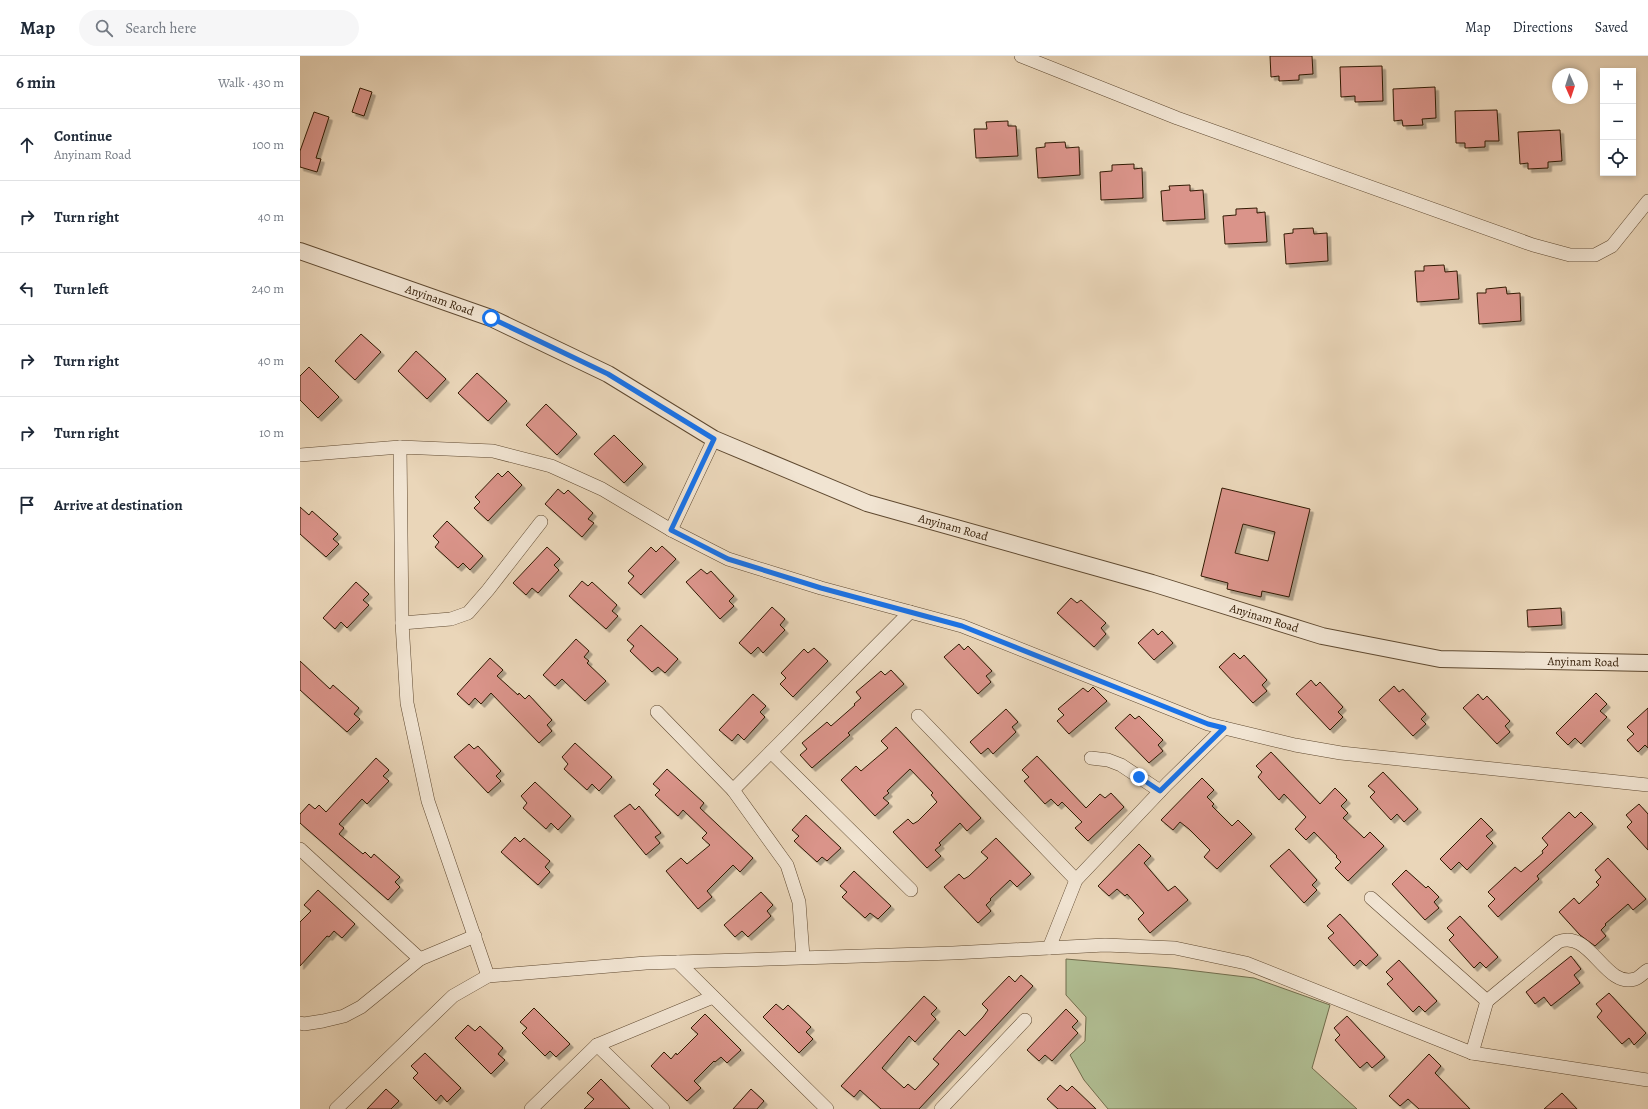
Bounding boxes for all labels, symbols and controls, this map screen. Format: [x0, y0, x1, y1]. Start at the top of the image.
search box [79, 10, 359, 46]
text: Map [20, 15, 55, 41]
icon: search [93, 17, 115, 39]
text: Search here [125, 18, 197, 38]
text: Map [1465, 18, 1491, 37]
text: Directions [1513, 18, 1573, 37]
text: Saved [1595, 18, 1628, 37]
north arrow [1552, 68, 1588, 104]
map controls [1600, 68, 1636, 176]
button: + [1600, 68, 1636, 104]
text: 6 min [16, 71, 56, 94]
text: Walk · 430 m [218, 74, 284, 91]
button: − [1600, 104, 1636, 140]
text: Continue [54, 126, 112, 146]
icon: ahead [16, 134, 38, 156]
text: 100 m [252, 136, 284, 153]
button: locate [1600, 140, 1636, 176]
text: Anyinam Road [54, 146, 131, 163]
icon: right [16, 206, 38, 228]
text: Turn right [54, 207, 119, 227]
text: 40 m [258, 208, 284, 225]
icon: left [16, 278, 38, 300]
text: Turn left [54, 279, 109, 299]
text: 240 m [252, 280, 284, 297]
street label: Anyinam Road [402, 280, 477, 320]
route start [482, 309, 500, 327]
icon: right [16, 350, 38, 372]
text: Turn right [54, 351, 119, 371]
text: 40 m [258, 352, 284, 369]
icon: right [16, 422, 38, 444]
text: Turn right [54, 423, 119, 443]
text: 10 m [259, 424, 284, 441]
icon: arrive [16, 494, 38, 516]
text: Arrive at destination [54, 495, 183, 515]
street label: Anyinam Road [916, 510, 990, 545]
street label: Anyinam Road [1227, 599, 1301, 636]
street label: Anyinam Road [1546, 653, 1620, 670]
route end [1130, 768, 1148, 786]

